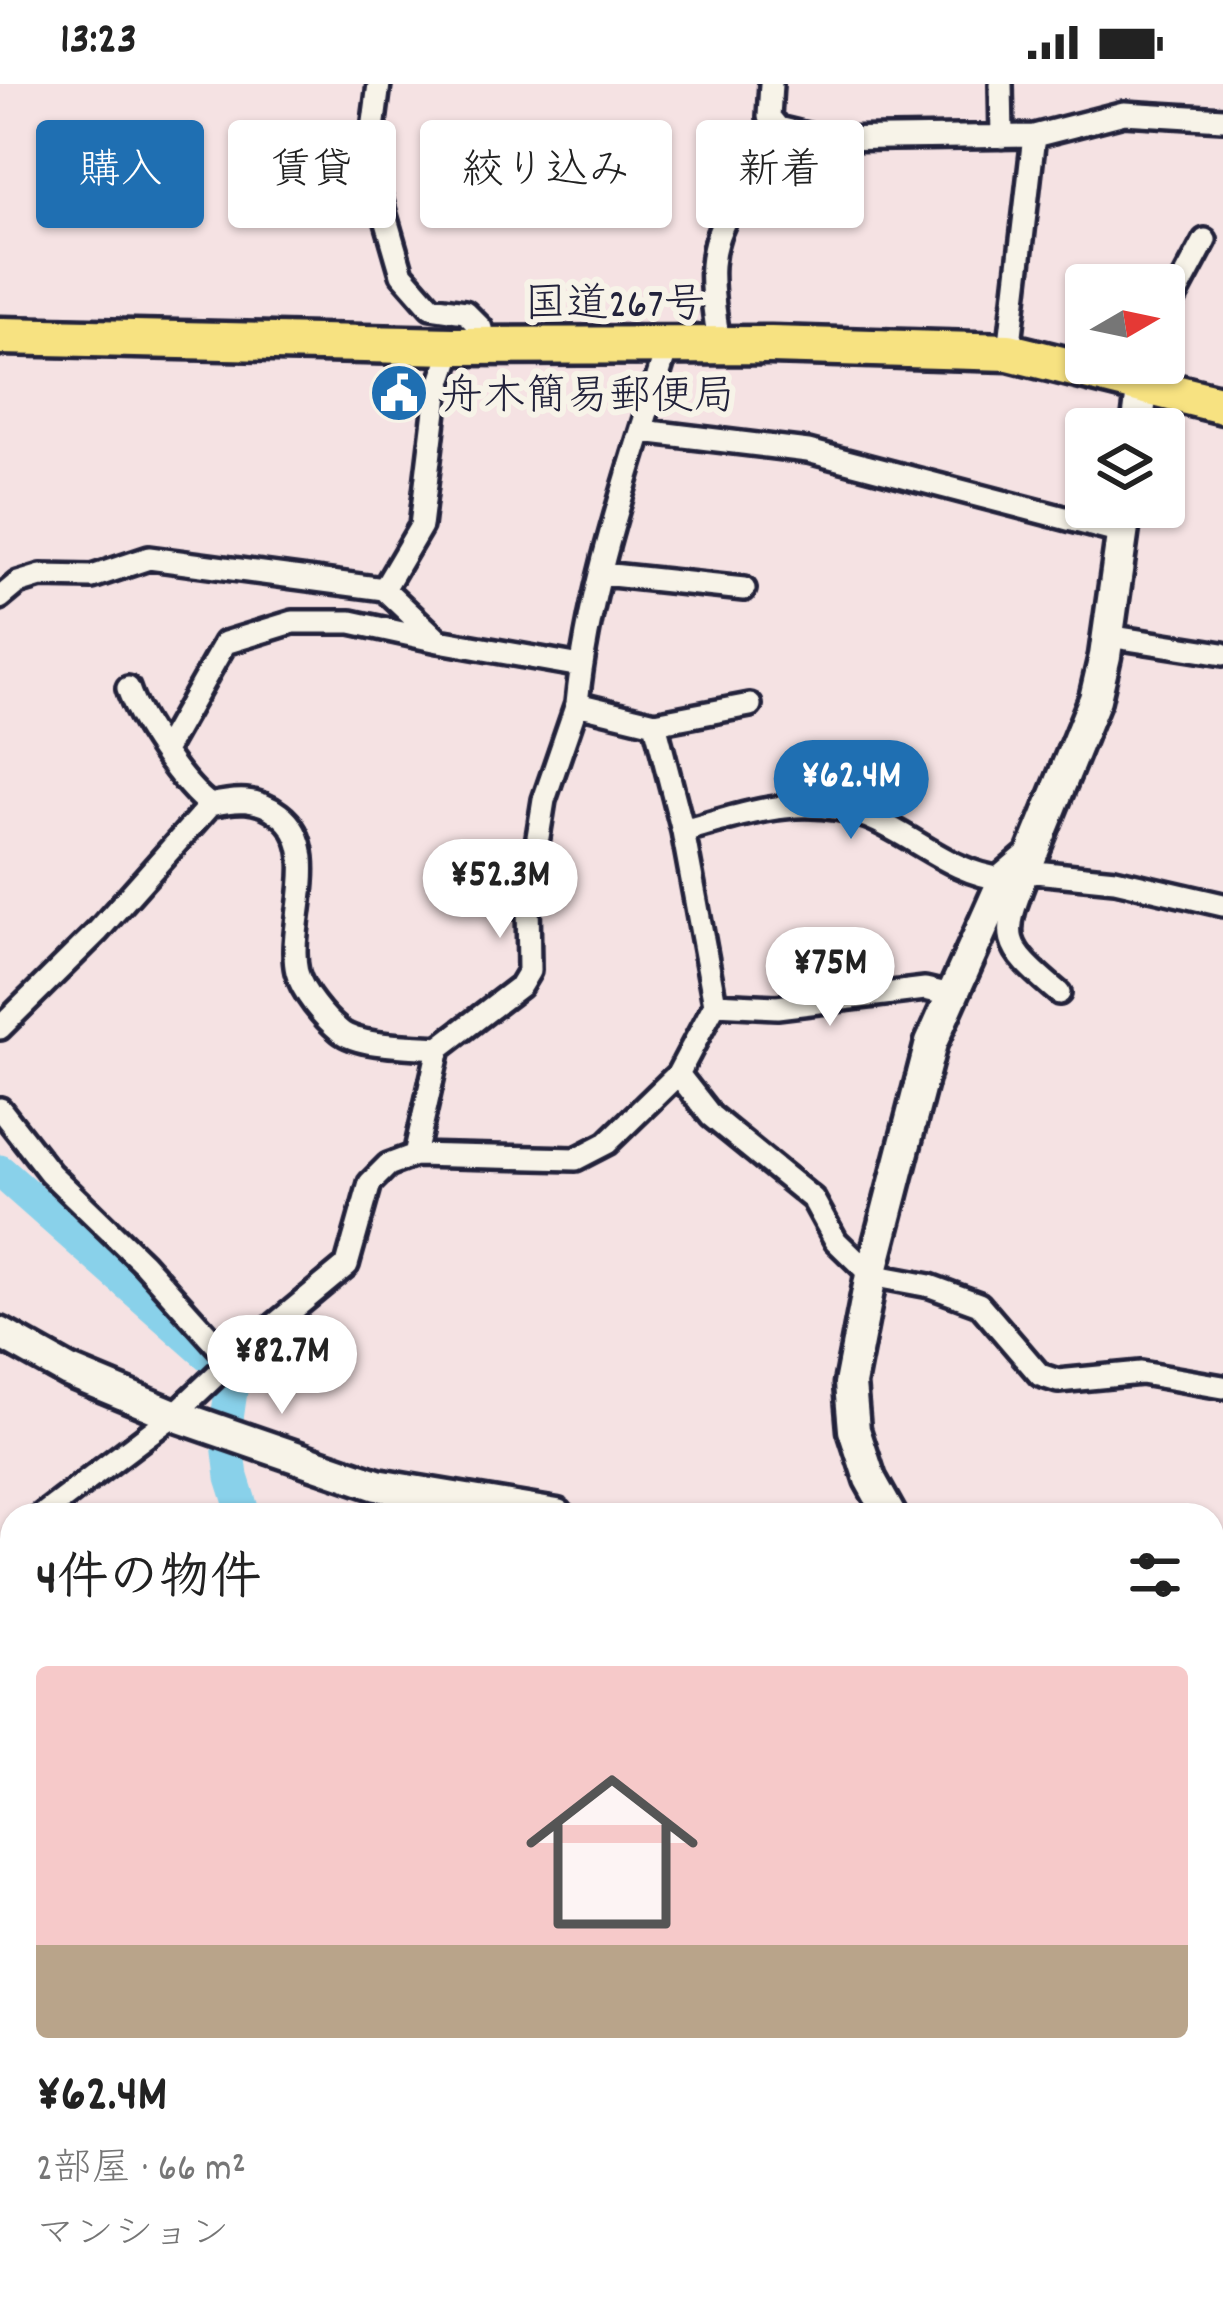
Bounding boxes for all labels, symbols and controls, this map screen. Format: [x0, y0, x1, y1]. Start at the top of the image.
text: 13:23 [60, 10, 137, 74]
chip: 購入 [36, 120, 204, 228]
chip: 賃貸 [228, 120, 396, 228]
chip: 絞り込み [420, 120, 672, 228]
chip: 新着 [696, 120, 864, 228]
north arrow [1065, 264, 1185, 384]
map controls [1065, 264, 1185, 528]
street label: 国道267号 [524, 278, 706, 338]
public building icon: 舟木簡易郵便局 [368, 362, 430, 424]
place label: 舟木簡易郵便局 [441, 370, 735, 430]
button: layers [1065, 408, 1185, 528]
pin: ¥62.4M [753, 740, 949, 842]
text: ¥62.4M [801, 751, 901, 806]
pin: ¥52.3M [402, 839, 598, 941]
text: ¥52.3M [450, 850, 550, 905]
pin: ¥75M [759, 927, 901, 1029]
text: ¥75M [793, 938, 867, 993]
pin: ¥82.7M [184, 1315, 380, 1417]
text: ¥82.7M [234, 1326, 330, 1381]
icon: filters [1122, 1542, 1188, 1608]
text: 4件の物件 [36, 1546, 261, 1618]
icon: home [504, 1744, 720, 1960]
text: ¥62.4M [36, 2062, 167, 2134]
text: 2部屋 · 66 m² [36, 2144, 246, 2199]
text: マンション [36, 2209, 229, 2264]

